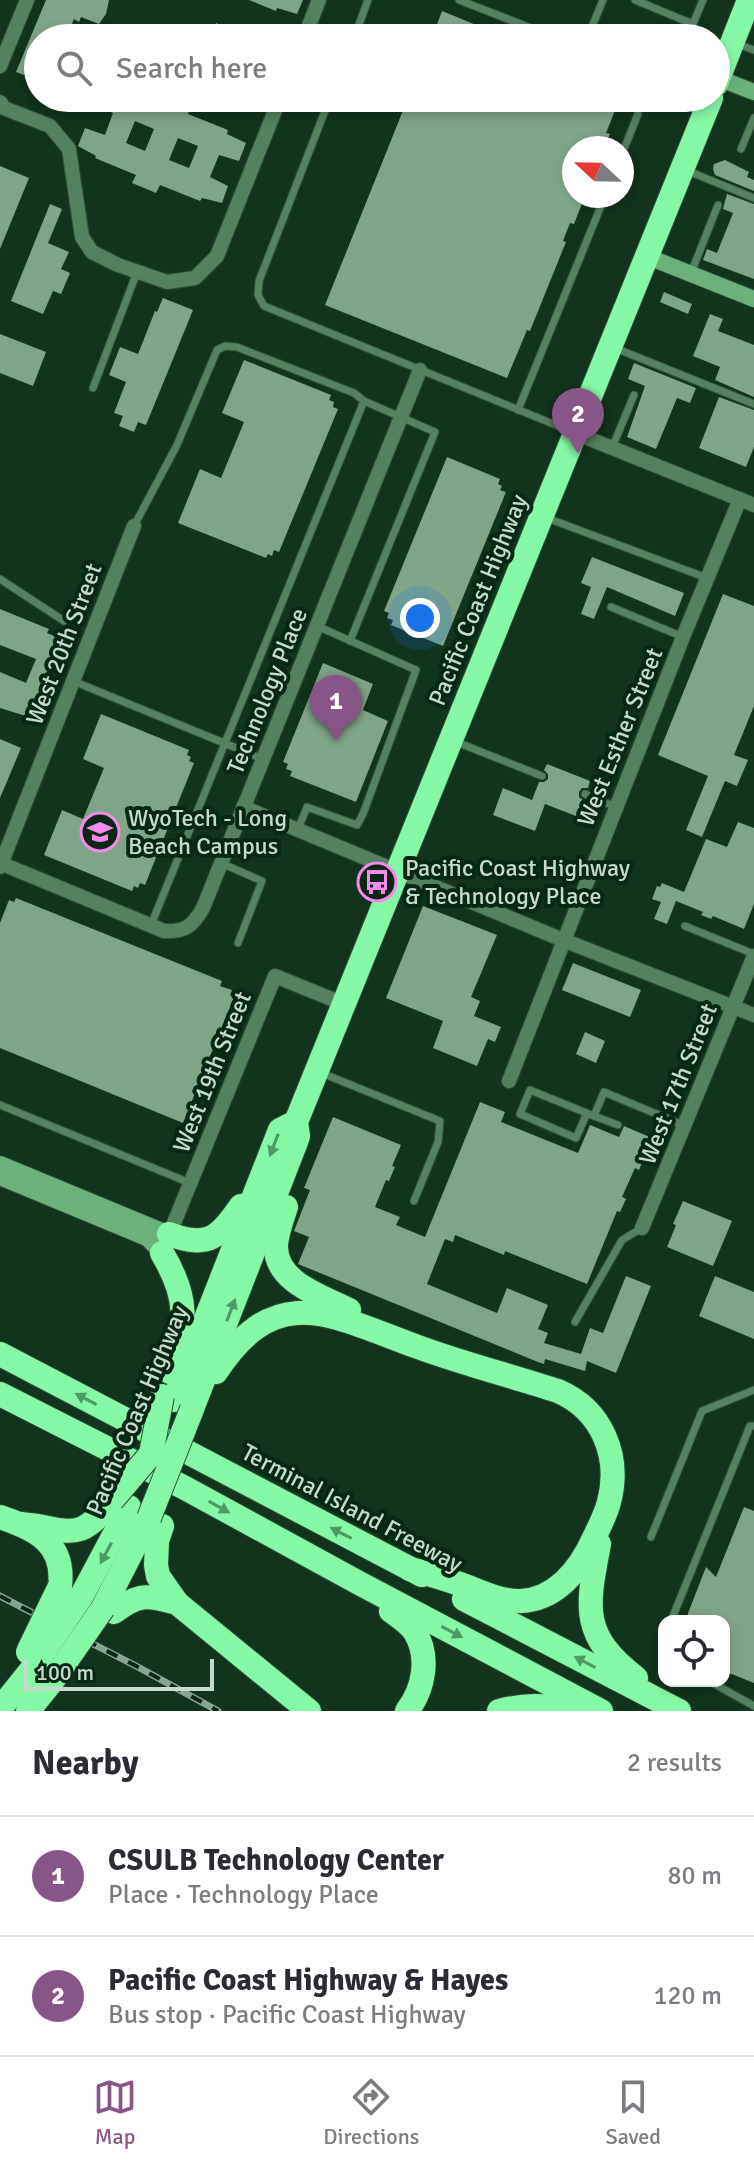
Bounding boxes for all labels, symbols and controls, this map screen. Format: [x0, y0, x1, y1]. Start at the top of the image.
search box [24, 24, 730, 112]
icon: search [52, 46, 96, 90]
text: Search here [116, 50, 267, 87]
north arrow [562, 136, 634, 208]
pin: 2 [552, 388, 604, 454]
street label: Pacific Coast Highway [422, 490, 534, 710]
street label: West 20th Street [19, 559, 109, 729]
your location [400, 598, 440, 638]
street label: Technology Place [220, 604, 314, 778]
street label: West Esther Street [571, 643, 669, 831]
pin: 1 [310, 675, 362, 741]
place label: WyoTech - Long Beach Campus [128, 803, 287, 861]
school or university icon: WyoTech - Long Beach Campus [79, 811, 121, 853]
place label: Pacific Coast Highway & Technology Place [405, 853, 630, 911]
bus stop icon: Pacific Coast Highway & Technology Place [356, 861, 398, 903]
street label: West 19th Street [166, 987, 258, 1157]
street label: West 17th Street [632, 999, 724, 1169]
one-way arrow [267, 1133, 280, 1157]
one-way arrow [225, 1298, 238, 1322]
street label: Pacific Coast Highway [79, 1301, 195, 1519]
one-way arrow [74, 1393, 97, 1406]
street label: Terminal Island Freeway [236, 1437, 468, 1579]
one-way arrow [208, 1499, 230, 1513]
one-way arrow [330, 1526, 353, 1539]
one-way arrow [99, 1541, 112, 1564]
map controls [658, 1615, 730, 1687]
button: locate [658, 1615, 730, 1687]
one-way arrow [441, 1626, 464, 1639]
scale bar [24, 1655, 214, 1691]
one-way arrow [573, 1655, 596, 1668]
text: 100 m [36, 1659, 94, 1686]
text: Nearby [32, 1742, 139, 1784]
text: 2 results [627, 1747, 722, 1779]
text: CSULB Technology Center [108, 1842, 444, 1879]
text: 1 [51, 1860, 65, 1892]
text: 80 m [667, 1860, 722, 1892]
text: Place · Technology Place [108, 1879, 379, 1911]
text: Pacific Coast Highway & Hayes [108, 1962, 508, 1999]
text: 2 [51, 1980, 65, 2012]
text: 120 m [653, 1980, 722, 2012]
text: Bus stop · Pacific Coast Highway [108, 1999, 466, 2031]
tab: Map [93, 2075, 137, 2150]
tab: Directions [323, 2075, 419, 2150]
tab: Saved [606, 2075, 661, 2150]

